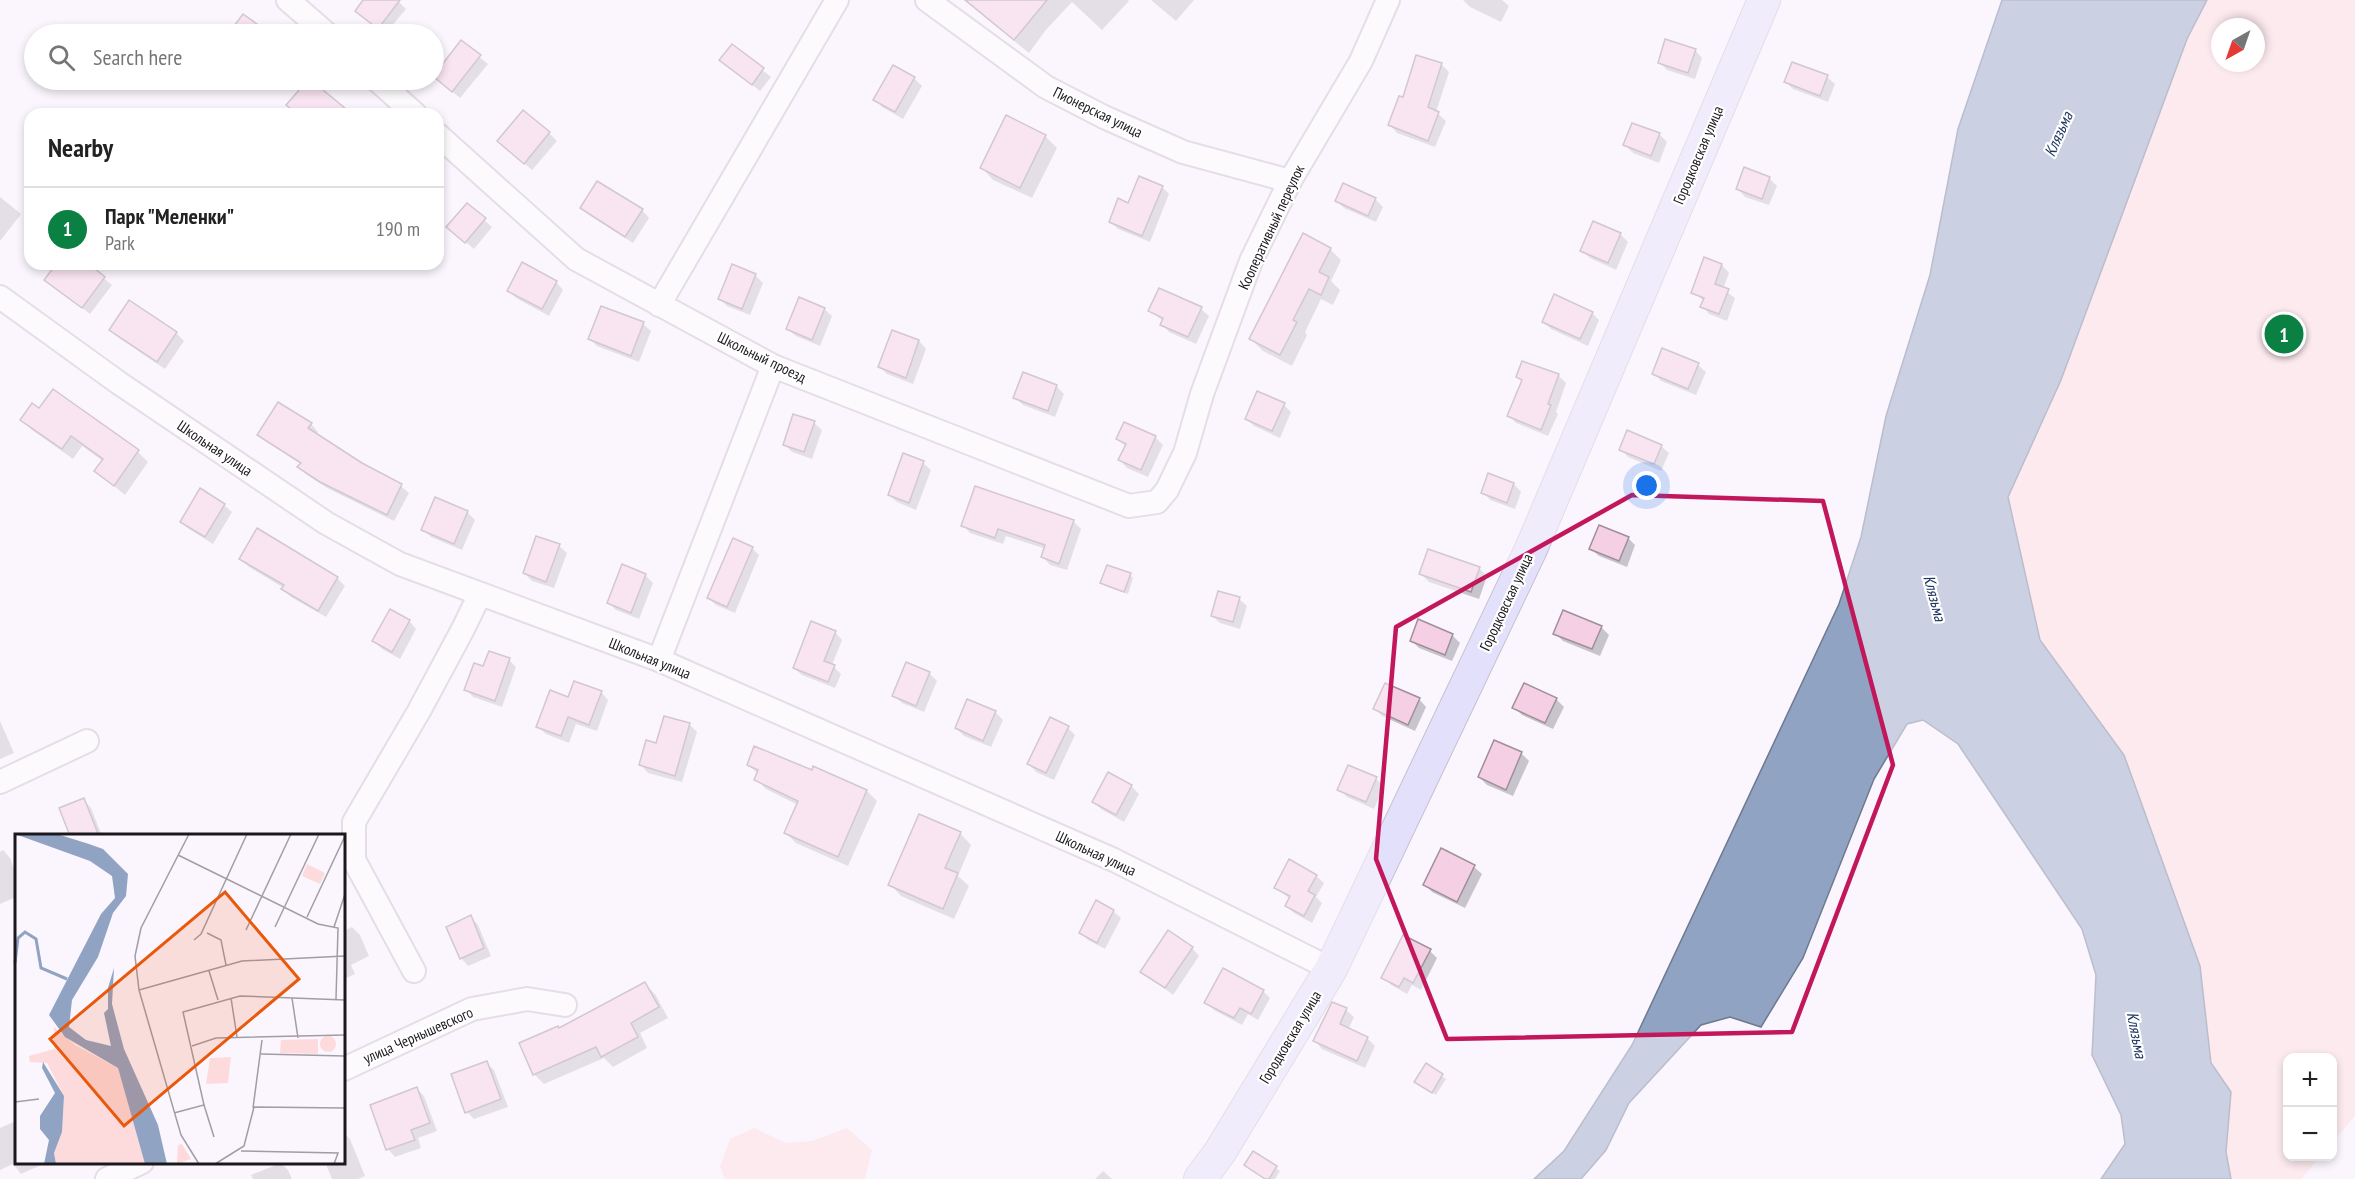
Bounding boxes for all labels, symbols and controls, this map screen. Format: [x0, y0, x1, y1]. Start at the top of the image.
north arrow [2211, 18, 2265, 72]
search box [24, 24, 444, 90]
icon: search [45, 41, 78, 74]
text: Search here [93, 43, 182, 71]
street label: Пионерская улица [1050, 82, 1146, 142]
street label: Городковская улица [1669, 103, 1727, 207]
water label: Клязьма [2039, 107, 2077, 159]
text: Nearby [48, 131, 113, 164]
street label: Кооперативный переулок [1234, 161, 1308, 292]
text: Парк "Меленки" [105, 202, 234, 230]
text: 1 [63, 216, 72, 242]
text: 190 m [376, 216, 420, 242]
text: Park [105, 230, 135, 256]
pin: 1 [2264, 312, 2304, 356]
street label: Школьный проезд [715, 327, 810, 387]
street label: Школьная улица [174, 416, 256, 480]
your location [1632, 471, 1661, 500]
street label: Городковская улица [1475, 550, 1537, 654]
water label: Клязьма [1919, 573, 1951, 625]
street label: Школьная улица [606, 633, 694, 683]
street label: Школьная улица [1053, 826, 1139, 880]
inset map [15, 834, 345, 1164]
street label: Городковская улица [1255, 987, 1325, 1087]
street label: улица Чернышевского [360, 1002, 476, 1068]
water label: Клязьма [2123, 1010, 2152, 1061]
map controls [2283, 1053, 2337, 1161]
button: + [2283, 1053, 2337, 1107]
button: − [2283, 1107, 2337, 1161]

